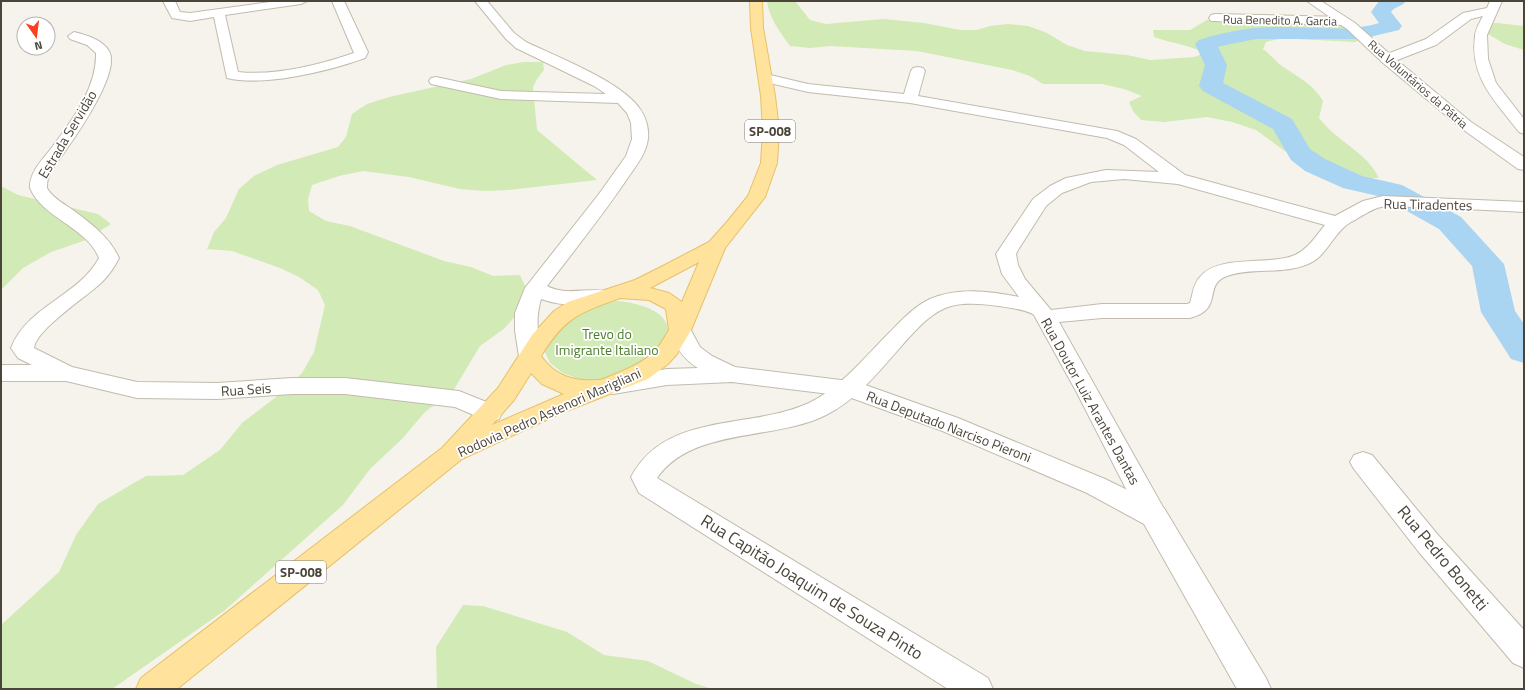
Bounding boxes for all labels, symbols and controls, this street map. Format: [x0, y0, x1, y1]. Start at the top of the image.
street label: Rua Benedito A. Garcia [1223, 10, 1337, 30]
north arrow [16, 16, 56, 56]
street label: Rua Voluntários da Pátria [1364, 35, 1472, 133]
text: N [33, 37, 44, 54]
street label: Estrada Servidão [32, 86, 102, 182]
road number: SP-008 [745, 120, 795, 142]
street label: Rua Tiradentes [1383, 193, 1473, 215]
street label: Rua Doutor Luiz Arantes Dantas [1036, 314, 1146, 488]
park label: Trevo do Imigrante Italiano [555, 323, 659, 360]
street label: Rodovia Pedro Astenori Marigliani [454, 362, 644, 462]
street label: Rua Seis [220, 377, 272, 401]
street label: Rua Deputado Narciso Pieroni [863, 385, 1035, 467]
street label: Rua Pedro Bonetti [1391, 500, 1495, 616]
street label: Rua Capitão Joaquim de Souza Pinto [696, 508, 928, 666]
road number: SP-008 [276, 561, 326, 583]

